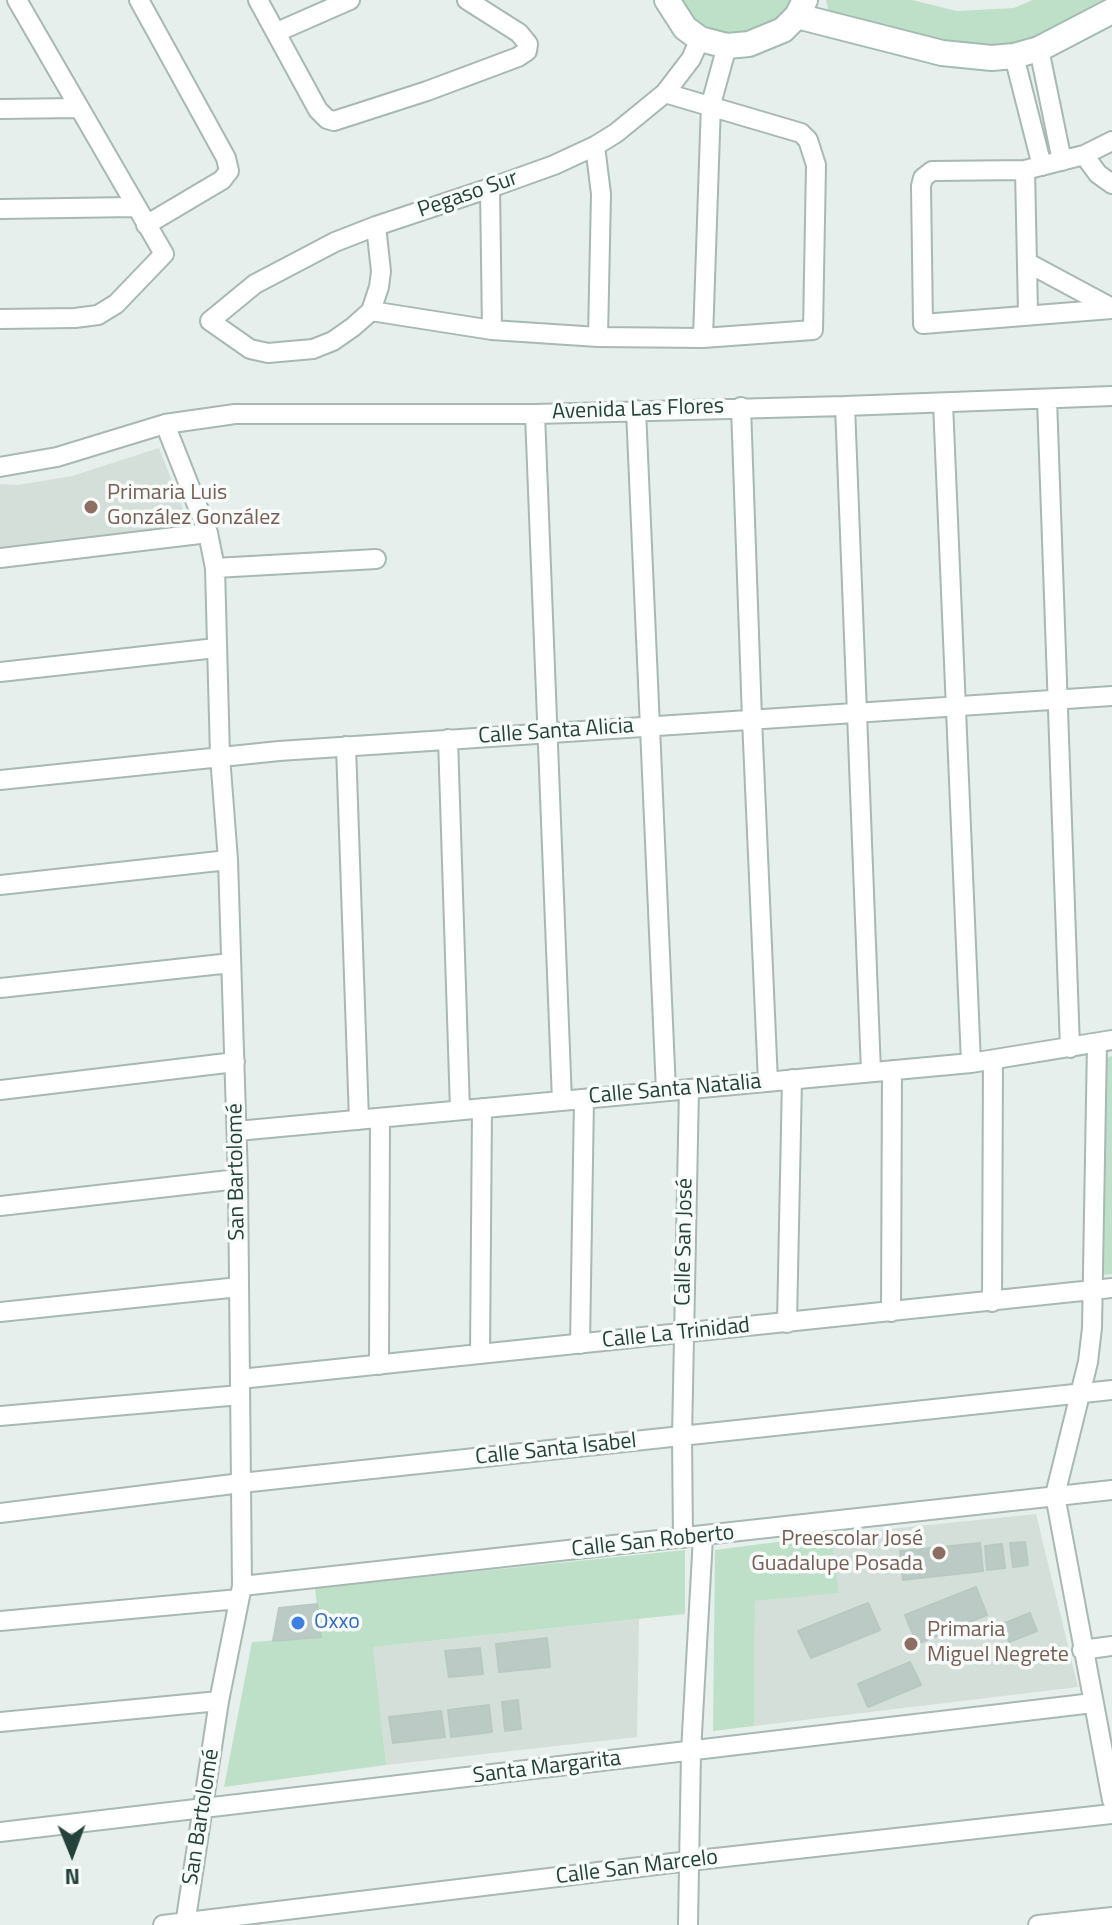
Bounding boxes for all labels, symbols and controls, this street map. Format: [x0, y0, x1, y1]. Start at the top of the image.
street label: Pegaso Sur [414, 166, 522, 224]
street label: Avenida Las Flores [552, 394, 724, 426]
place label: Primaria Luis González González [107, 481, 280, 532]
marker: Primaria Luis González González [82, 498, 100, 516]
street label: Calle Santa Alicia [477, 713, 635, 751]
street label: Calle Santa Natalia [588, 1069, 762, 1111]
street label: San Bartolomé [223, 1103, 251, 1241]
street label: Calle San José [671, 1178, 699, 1306]
street label: Calle La Trinidad [601, 1313, 751, 1355]
street label: Calle Santa Isabel [474, 1428, 638, 1472]
street label: Calle San Roberto [570, 1520, 736, 1564]
place label: Preescolar José Guadalupe Posada [751, 1527, 923, 1578]
marker: Preescolar José Guadalupe Posada [930, 1544, 948, 1562]
place label: Oxxo [314, 1610, 360, 1636]
marker: Oxxo [289, 1614, 307, 1632]
place label: Primaria Miguel Negrete [927, 1618, 1069, 1670]
marker: Primaria Miguel Negrete [902, 1635, 920, 1653]
street label: Santa Margarita [472, 1746, 622, 1790]
street label: San Bartolomé [178, 1747, 226, 1887]
north arrow [32, 1813, 112, 1893]
street label: Calle San Marcelo [555, 1845, 719, 1891]
text: N [64, 1860, 80, 1894]

